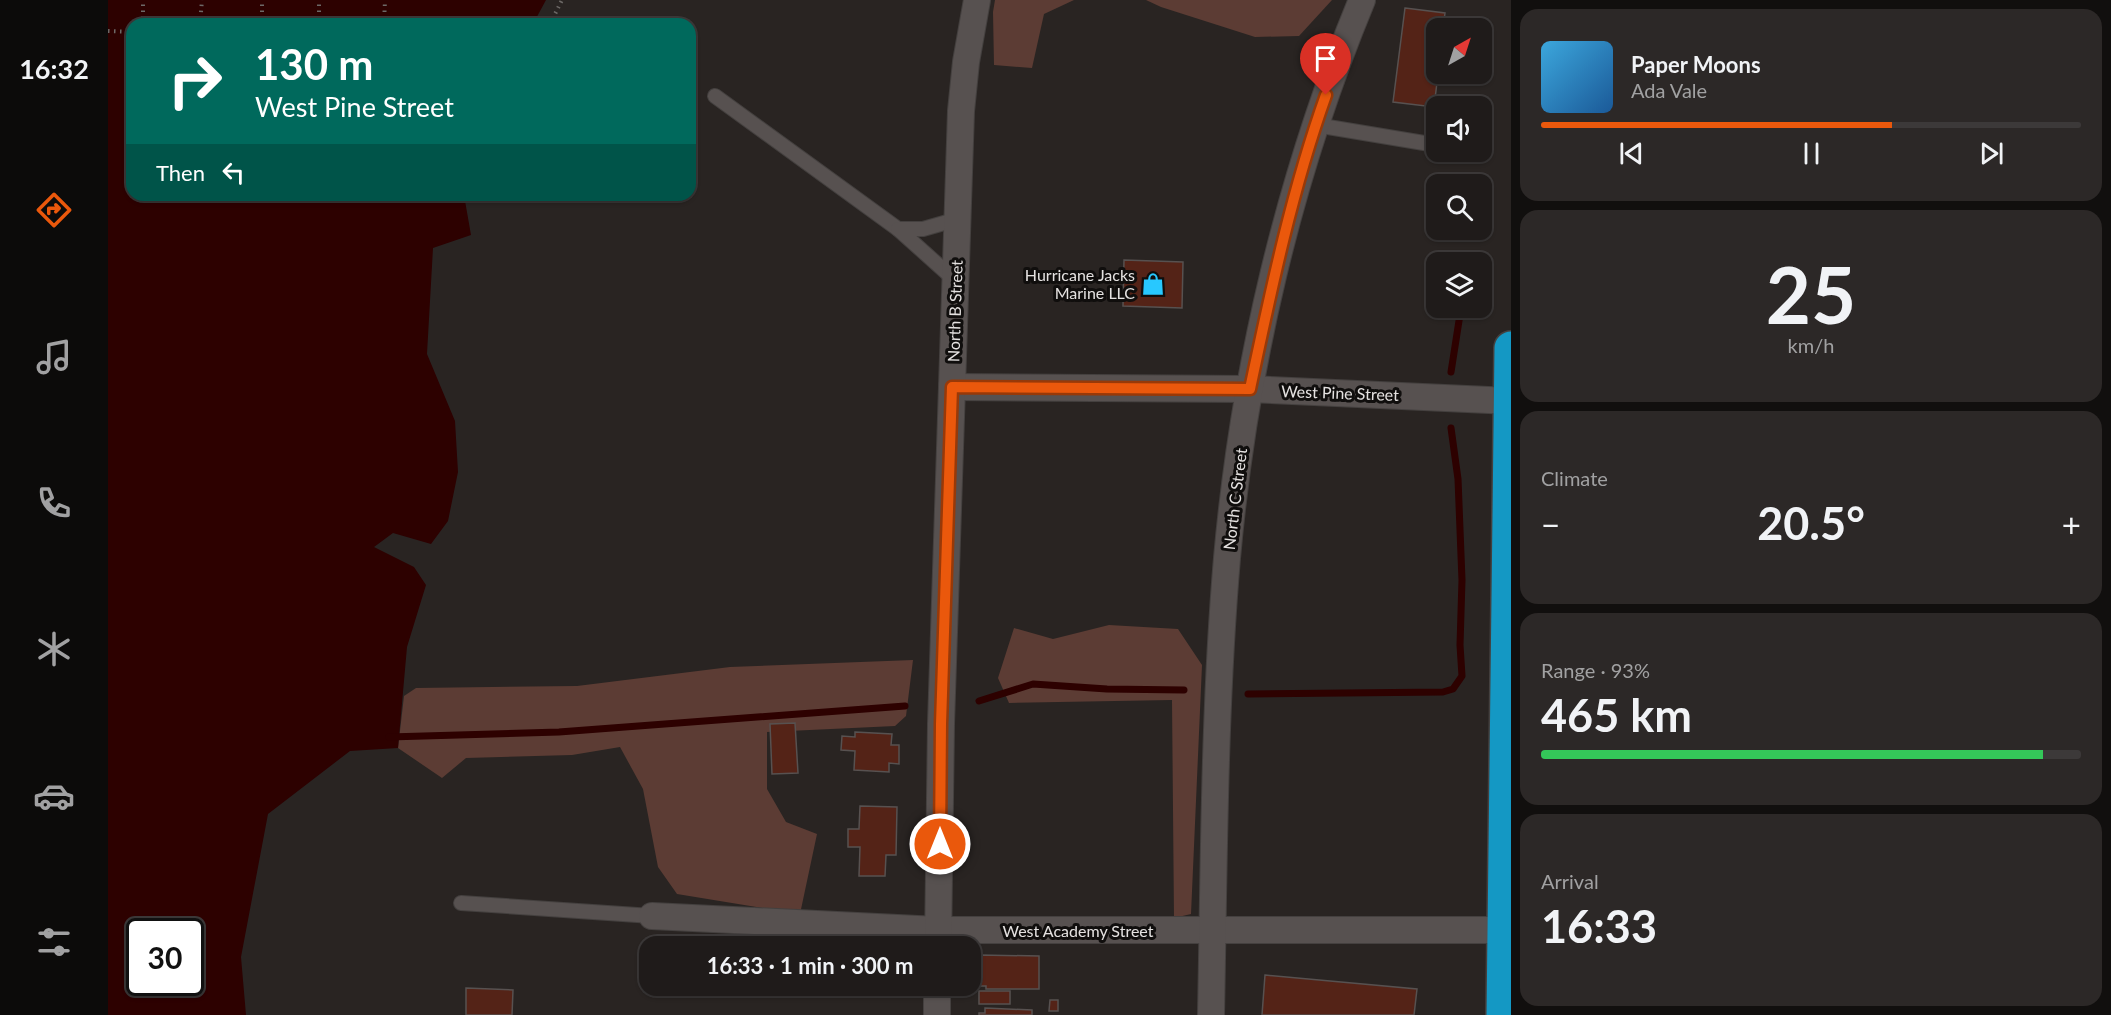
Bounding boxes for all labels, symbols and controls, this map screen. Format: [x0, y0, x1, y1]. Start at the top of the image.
north arrow [1426, 18, 1492, 84]
map controls [1426, 18, 1492, 318]
pin [1300, 33, 1351, 95]
text: 130 m [255, 39, 373, 89]
icon: right [156, 42, 234, 120]
icon: arrive [1309, 42, 1342, 75]
text: Paper Moons [1631, 51, 1761, 78]
text: 16:32 [19, 52, 89, 85]
text: Ada Vale [1631, 78, 1707, 102]
text: West Pine Street [255, 90, 454, 123]
button: sound [1426, 96, 1492, 162]
icon: previous [1615, 137, 1648, 170]
icon: pause [1795, 137, 1828, 170]
icon: next [1975, 137, 2008, 170]
icon: left [217, 156, 250, 189]
text: Then [156, 159, 205, 186]
button: search [1426, 174, 1492, 240]
icon: directions [33, 189, 75, 231]
text: 25 [1766, 247, 1856, 341]
button: layers [1426, 252, 1492, 318]
street label: North B Street [943, 259, 966, 362]
place label: Hurricane Jacks Marine LLC [1025, 265, 1135, 302]
shop icon: Hurricane Jacks Marine LLC [1140, 271, 1166, 297]
text: km/h [1788, 333, 1834, 357]
icon: music [33, 336, 75, 378]
street label: West Pine Street [1281, 381, 1400, 404]
street label: North C Street [1219, 447, 1250, 551]
text: Climate [1541, 466, 1608, 490]
icon: phone [33, 482, 75, 524]
text: 20.5° [1757, 496, 1865, 550]
text: − [1541, 504, 1560, 544]
text: + [2062, 504, 2081, 544]
icon: climate [33, 628, 75, 670]
text: Range · 93% [1541, 658, 1650, 682]
text: 465 km [1541, 688, 1692, 742]
icon: car [33, 775, 75, 817]
position arrow [908, 812, 972, 876]
text: Arrival [1541, 869, 1599, 893]
text: 16:33 [1541, 899, 1657, 953]
speed limit sign: 30 [126, 918, 204, 996]
icon: filters [33, 921, 75, 963]
street label: West Academy Street [1003, 921, 1154, 940]
text: 16:33 · 1 min · 300 m [707, 952, 913, 979]

